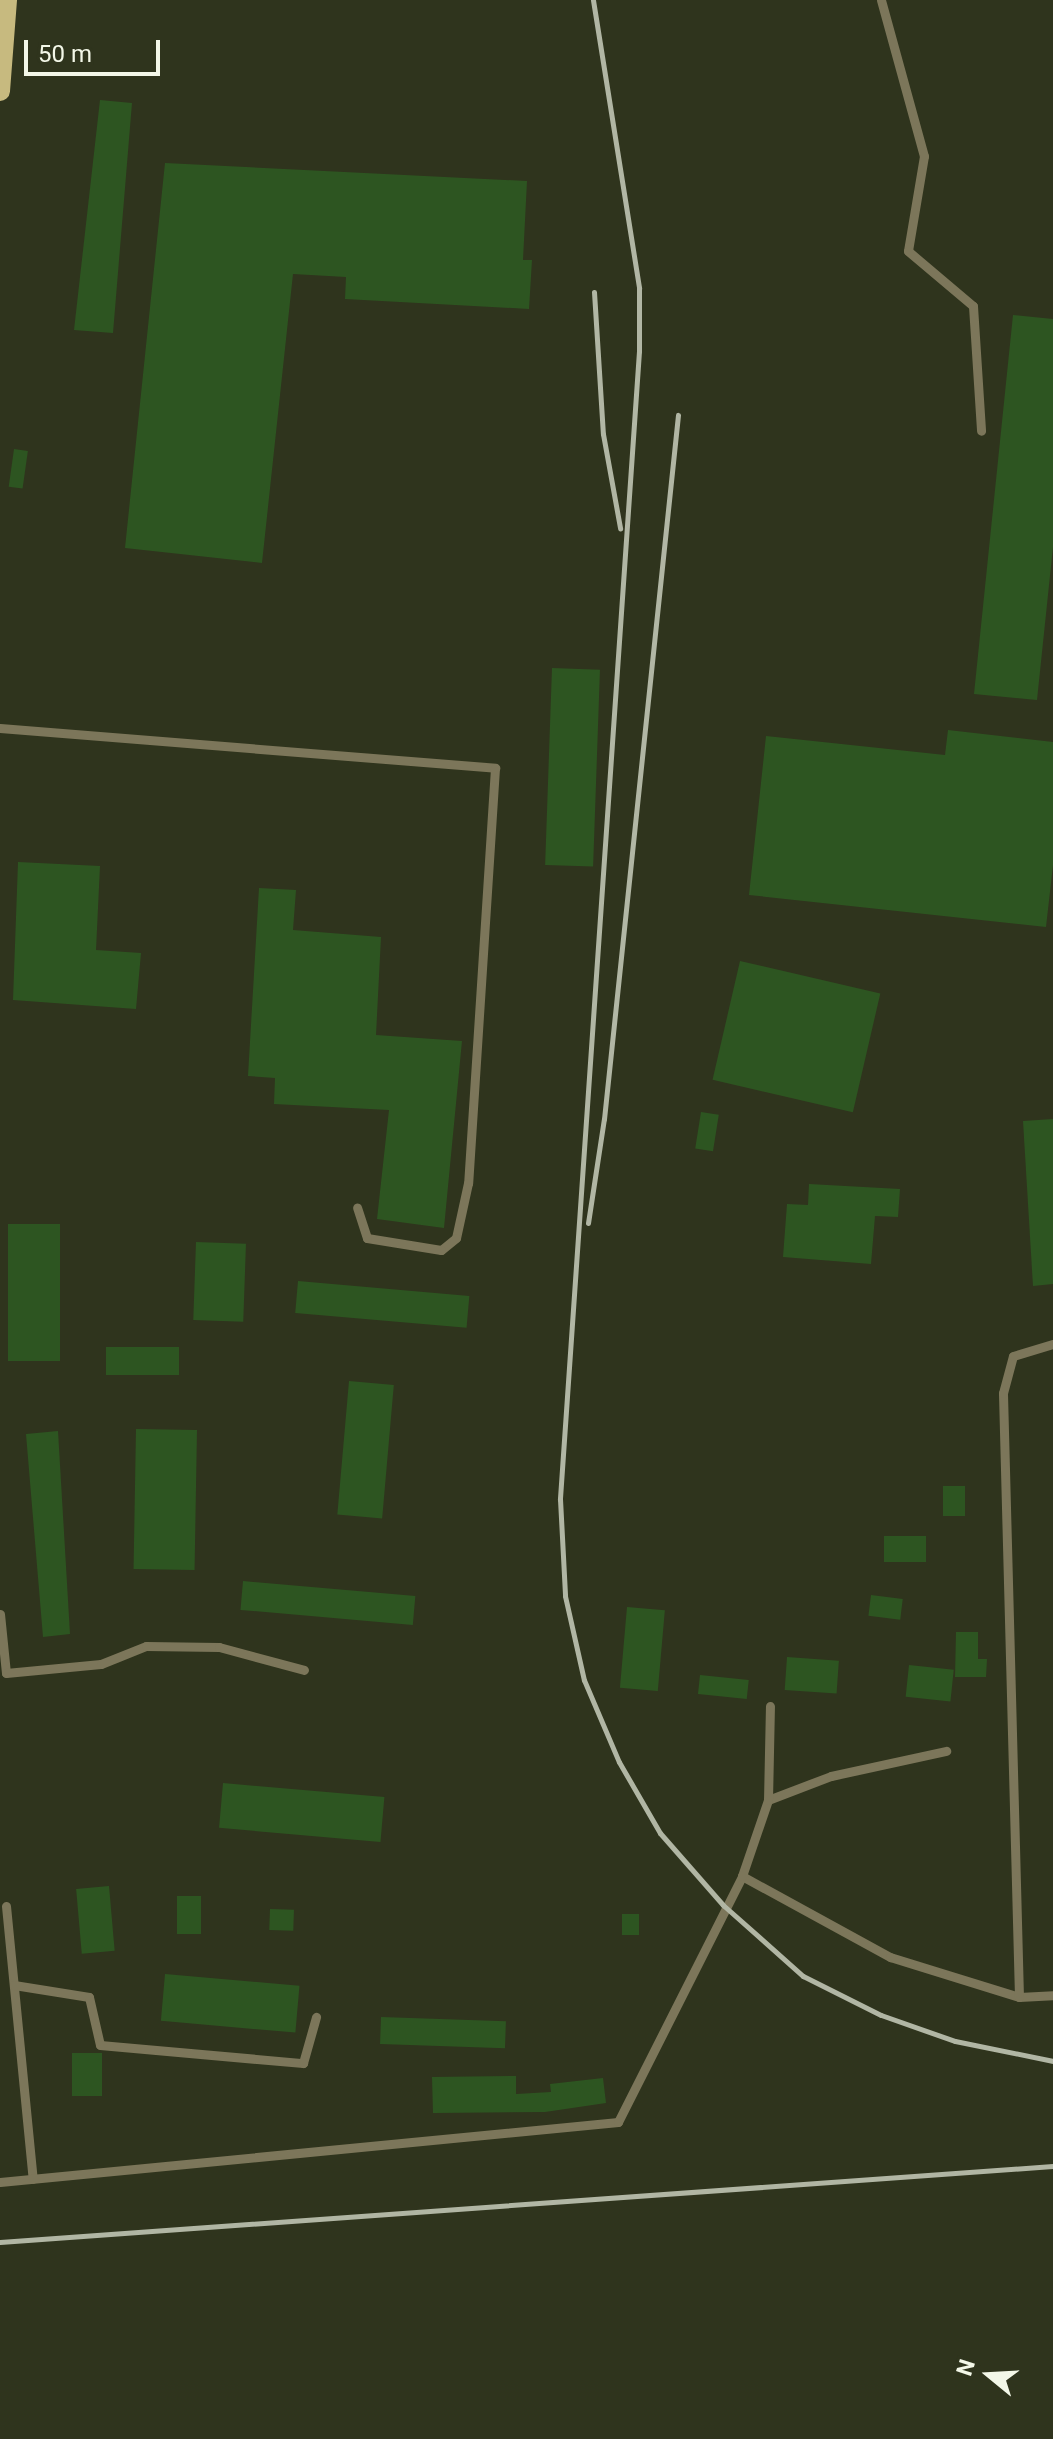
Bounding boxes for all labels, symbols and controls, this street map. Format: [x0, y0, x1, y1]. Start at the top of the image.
scale bar [28, 24, 164, 74]
text: 50 m [38, 40, 92, 68]
north arrow [949, 2335, 1029, 2415]
text: N [951, 2356, 980, 2379]

